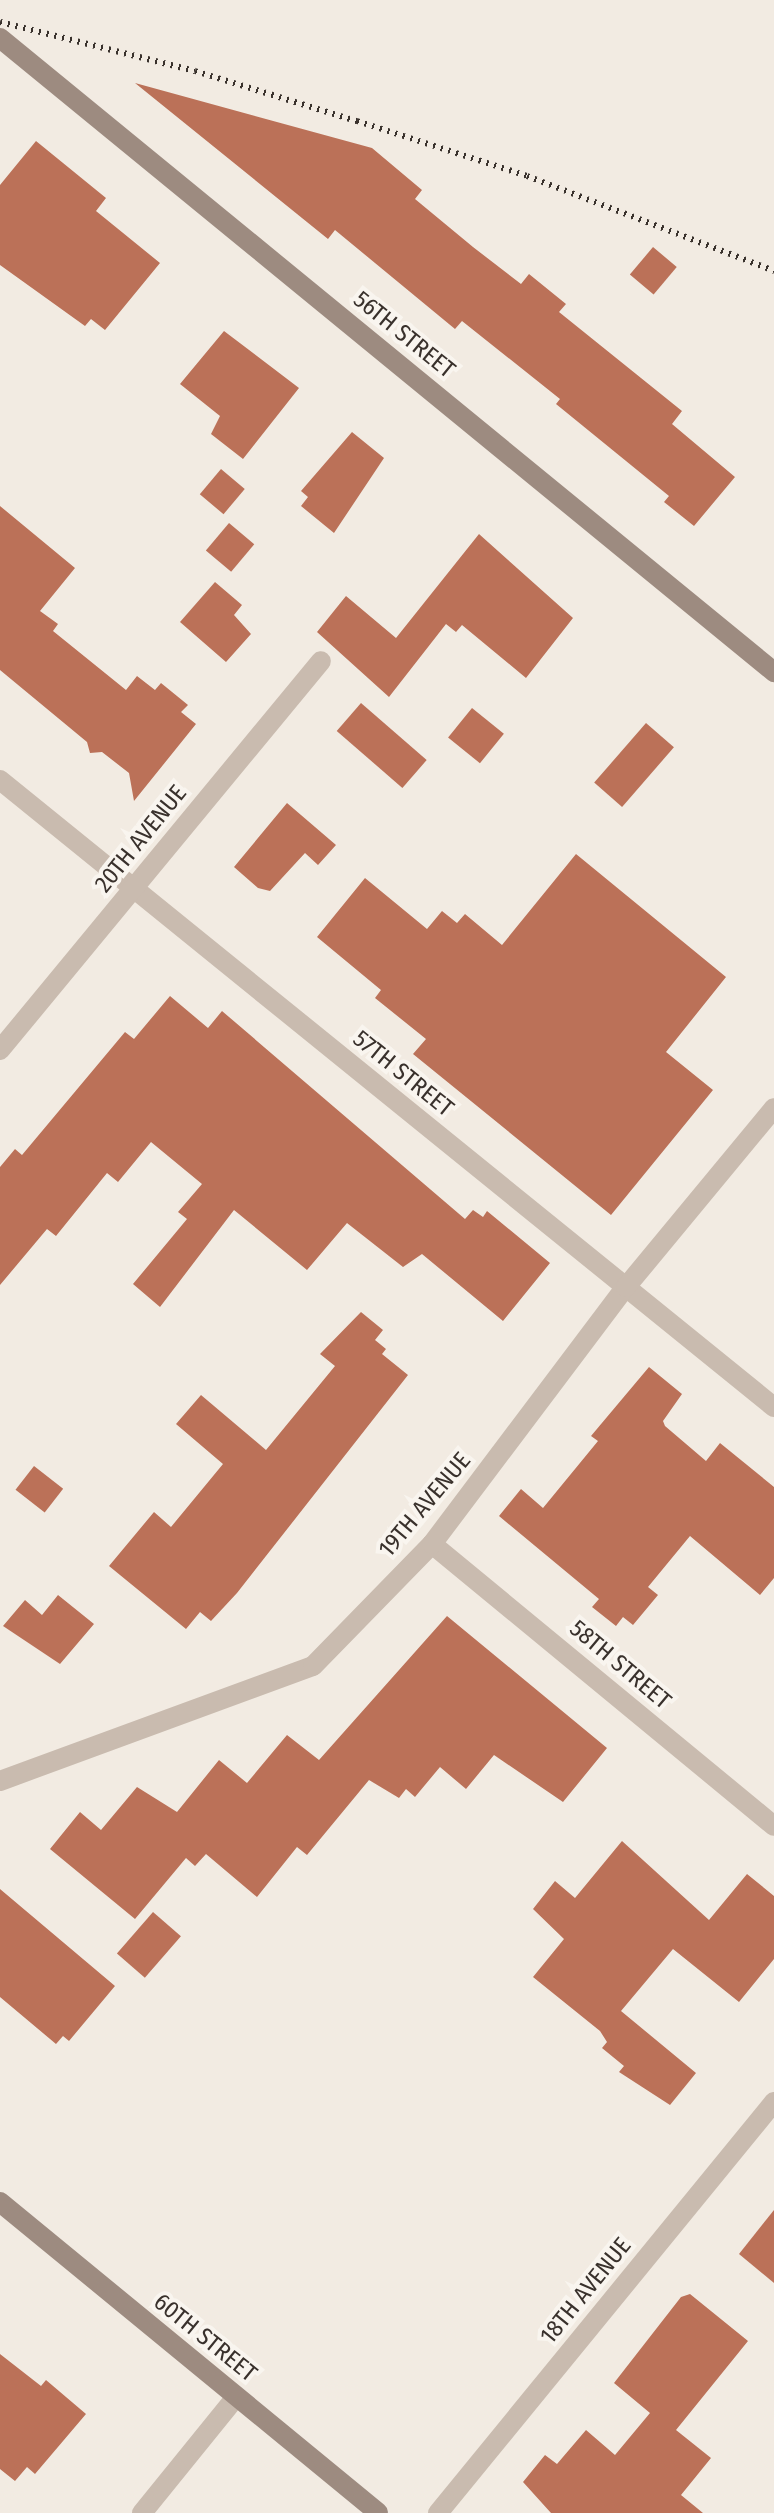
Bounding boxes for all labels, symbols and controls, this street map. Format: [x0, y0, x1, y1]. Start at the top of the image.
street label: 56TH STREET [347, 285, 461, 385]
street label: 20TH AVENUE [89, 780, 193, 898]
street label: 57TH STREET [347, 1025, 459, 1123]
street label: 19TH AVENUE [373, 1447, 477, 1563]
street label: 58TH STREET [564, 1614, 676, 1716]
street label: 18TH AVENUE [535, 2232, 637, 2350]
street label: 60TH STREET [148, 2288, 262, 2388]

